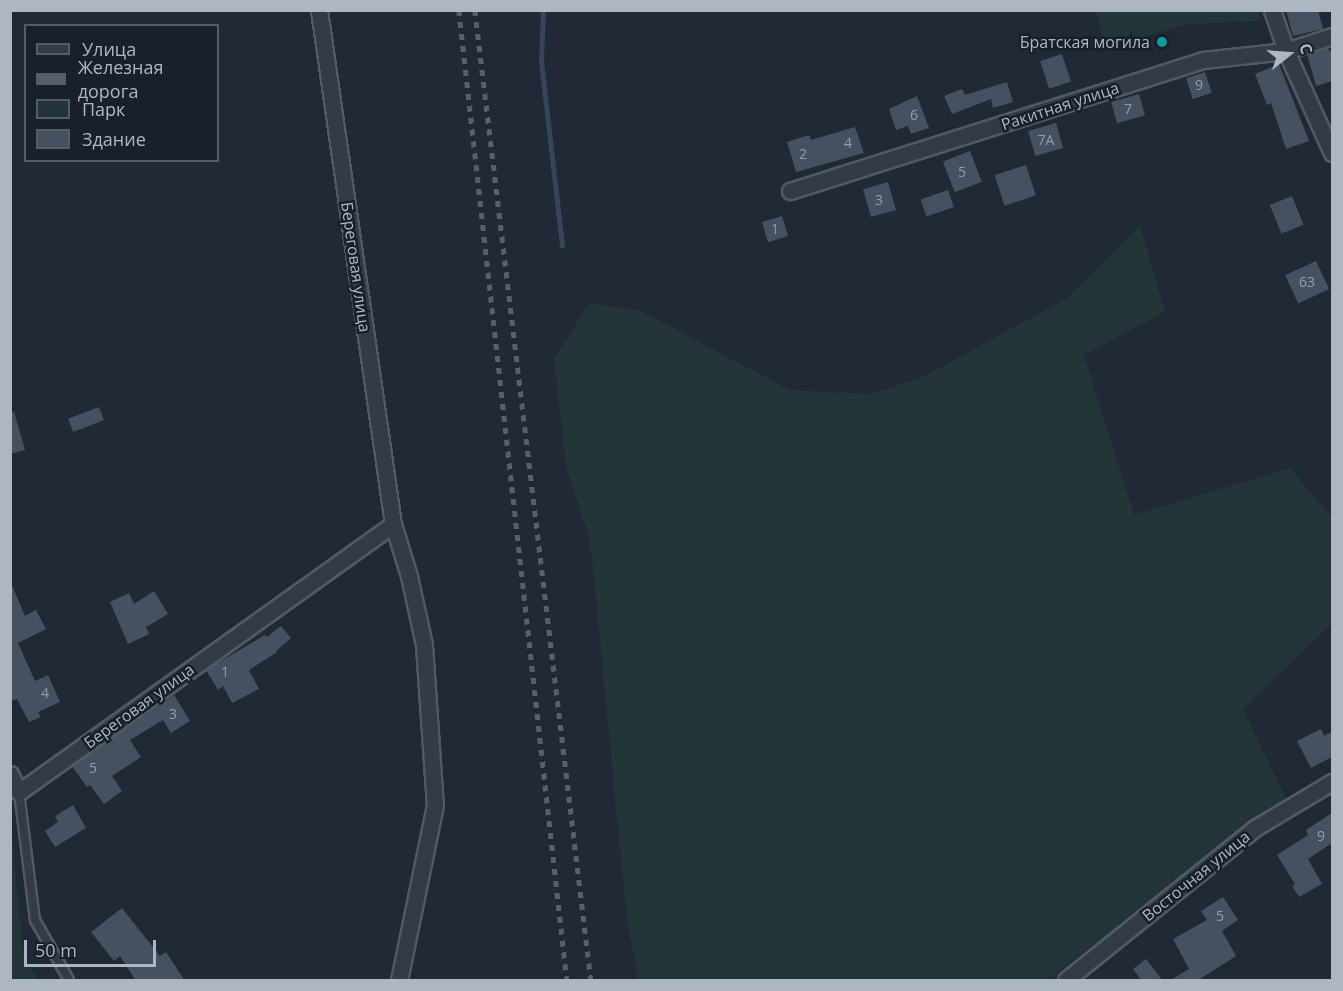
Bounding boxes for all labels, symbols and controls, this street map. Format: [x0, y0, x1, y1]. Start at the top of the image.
legend [24, 24, 219, 162]
north arrow [1259, 24, 1319, 84]
place label: Братская могила [1020, 32, 1150, 52]
marker: Братская могила [1155, 35, 1169, 49]
text: Улица [82, 37, 136, 61]
text: С [1294, 41, 1318, 57]
text: Железная дорога [78, 55, 163, 103]
house number: 9 [1195, 77, 1203, 93]
street label: Ракитная улица [999, 78, 1121, 134]
text: Парк [82, 97, 125, 121]
house number: 7 [1124, 101, 1132, 117]
house number: 6 [910, 107, 918, 123]
text: Здание [82, 127, 146, 151]
house number: 7А [1038, 132, 1054, 148]
house number: 4 [844, 135, 852, 151]
house number: 2 [799, 146, 807, 162]
house number: 5 [958, 164, 966, 180]
house number: 3 [875, 192, 883, 208]
street label: Береговая улица [337, 201, 375, 333]
house number: 1 [771, 221, 779, 237]
house number: 63 [1299, 274, 1315, 290]
street label: Береговая улица [80, 660, 198, 752]
house number: 1 [221, 664, 229, 680]
house number: 4 [41, 685, 49, 701]
house number: 3 [169, 706, 177, 722]
house number: 5 [89, 760, 97, 776]
street label: Восточная улица [1138, 827, 1254, 925]
house number: 9 [1317, 828, 1325, 844]
house number: 5 [1216, 908, 1224, 924]
scale bar [27, 928, 159, 966]
text: 50 m [35, 938, 77, 962]

